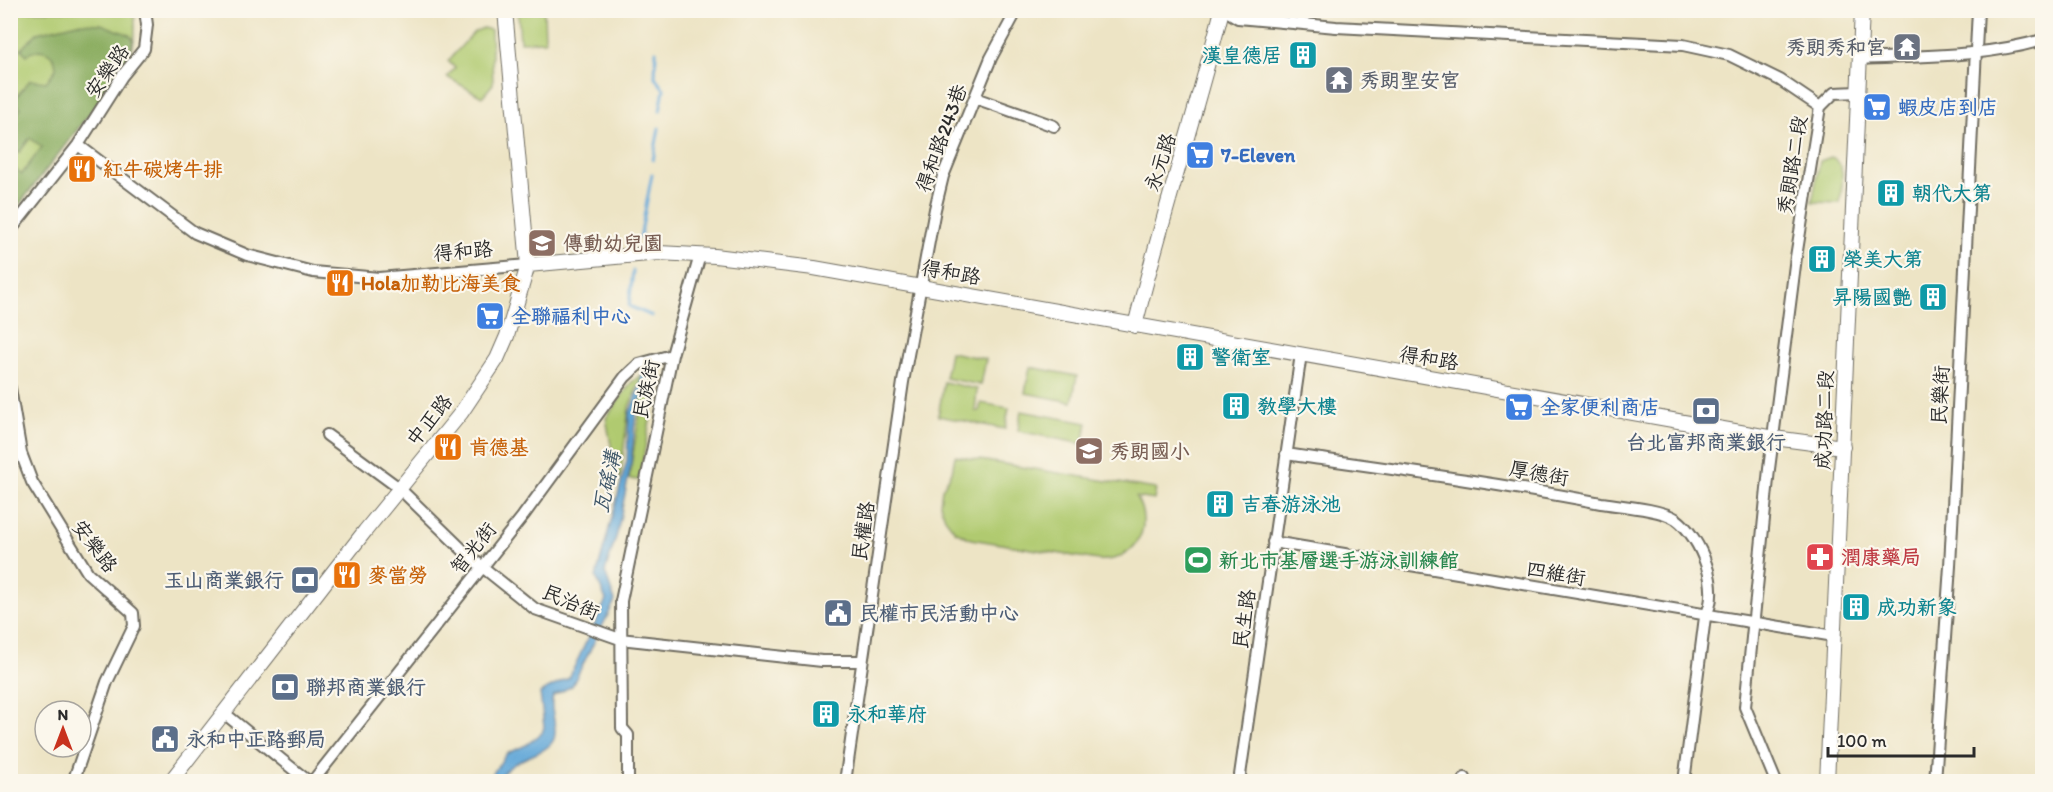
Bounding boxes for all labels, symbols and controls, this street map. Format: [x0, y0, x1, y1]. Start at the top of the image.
temple icon: 秀朗秀和宮 [1891, 31, 1923, 63]
place label: 秀朗秀和宮 [1786, 35, 1886, 59]
street label: 安樂路 [80, 39, 135, 102]
building icon: 漢皇德居 [1287, 39, 1319, 71]
place label: 漢皇德居 [1202, 43, 1282, 67]
temple icon: 秀朗聖安宮 [1323, 64, 1355, 96]
place label: 秀朗聖安宮 [1360, 68, 1460, 92]
street label: 得和路243巷 [910, 80, 972, 195]
supermarket icon: 蝦皮店到店 [1861, 91, 1893, 123]
place label: 蝦皮店到店 [1898, 95, 1998, 119]
street label: 秀朗路二段 [1772, 114, 1812, 216]
street label: 永元路 [1139, 129, 1181, 194]
supermarket icon: 7-Eleven [1184, 139, 1216, 171]
place label: 7-Eleven [1220, 143, 1296, 167]
restaurant icon: 紅牛碳烤牛排 [66, 153, 98, 185]
place label: 紅牛碳烤牛排 [103, 157, 223, 181]
building icon: 朝代大第 [1875, 177, 1907, 209]
place label: 朝代大第 [1912, 181, 1992, 205]
school or university icon: 傳動幼兒園 [526, 227, 558, 259]
place label: 傳動幼兒園 [563, 231, 663, 255]
street label: 得和路 [432, 236, 495, 266]
building icon: 榮美大第 [1806, 243, 1838, 275]
place label: 榮美大第 [1843, 247, 1923, 271]
street label: 得和路 [919, 255, 984, 289]
restaurant icon: Hola加勒比海美食 [324, 267, 356, 299]
place label: Hola加勒比海美食 [361, 271, 521, 295]
building icon: 昇陽國艷 [1917, 281, 1949, 313]
place label: 昇陽國艷 [1832, 285, 1912, 309]
supermarket icon: 全聯福利中心 [474, 300, 506, 332]
place label: 全聯福利中心 [511, 304, 631, 328]
building icon: 警衛室 [1174, 341, 1206, 373]
street label: 得和路 [1397, 341, 1461, 375]
place label: 警衛室 [1211, 345, 1271, 369]
street label: 民族街 [628, 357, 664, 421]
street label: 民樂街 [1926, 364, 1954, 426]
street label: 成功路二段 [1810, 370, 1838, 470]
street label: 中正路 [401, 388, 458, 451]
building icon: 教學大樓 [1220, 390, 1252, 422]
supermarket icon: 全家便利商店 [1503, 391, 1535, 423]
place label: 教學大樓 [1257, 394, 1337, 418]
place label: 全家便利商店 [1540, 395, 1660, 419]
bank icon: 台北富邦商業銀行 [1690, 395, 1722, 427]
place label: 台北富邦商業銀行 [1626, 430, 1786, 454]
restaurant icon: 肯德基 [432, 431, 464, 463]
place label: 肯德基 [469, 435, 529, 459]
school or university icon: 秀朗國小 [1073, 435, 1105, 467]
place label: 秀朗國小 [1110, 439, 1190, 463]
water label: 瓦磘溝 [588, 447, 626, 515]
street label: 厚德街 [1507, 456, 1571, 490]
building icon: 吉春游泳池 [1204, 488, 1236, 520]
place label: 吉春游泳池 [1241, 492, 1341, 516]
street label: 民權路 [847, 499, 879, 562]
street label: 安樂路 [67, 515, 123, 578]
street label: 智光街 [445, 517, 501, 579]
pharmacy icon: 潤康藥局 [1804, 541, 1836, 573]
sports icon: 新北市基層選手游泳訓練館 [1182, 544, 1214, 576]
place label: 潤康藥局 [1841, 545, 1921, 569]
place label: 新北市基層選手游泳訓練館 [1219, 548, 1459, 572]
street label: 四維街 [1524, 556, 1588, 590]
restaurant icon: 麥當勞 [331, 559, 363, 591]
place label: 麥當勞 [368, 563, 428, 587]
bank icon: 玉山商業銀行 [289, 564, 321, 596]
place label: 玉山商業銀行 [164, 568, 284, 592]
street label: 民治街 [539, 579, 603, 625]
street label: 民生路 [1228, 587, 1260, 650]
building icon: 成功新象 [1840, 591, 1872, 623]
place label: 成功新象 [1877, 595, 1957, 619]
public building icon: 民權市民活動中心 [822, 597, 854, 629]
place label: 民權市民活動中心 [859, 601, 1019, 625]
bank icon: 聯邦商業銀行 [269, 671, 301, 703]
place label: 聯邦商業銀行 [306, 675, 426, 699]
building icon: 永和華府 [810, 698, 842, 730]
north arrow [33, 699, 93, 759]
place label: 永和華府 [847, 702, 927, 726]
text: N [58, 705, 68, 724]
scale bar [1828, 720, 1974, 758]
public building icon: 永和中正路郵局 [149, 723, 181, 755]
place label: 永和中正路郵局 [186, 727, 326, 751]
text: 100 m [1837, 730, 1887, 752]

